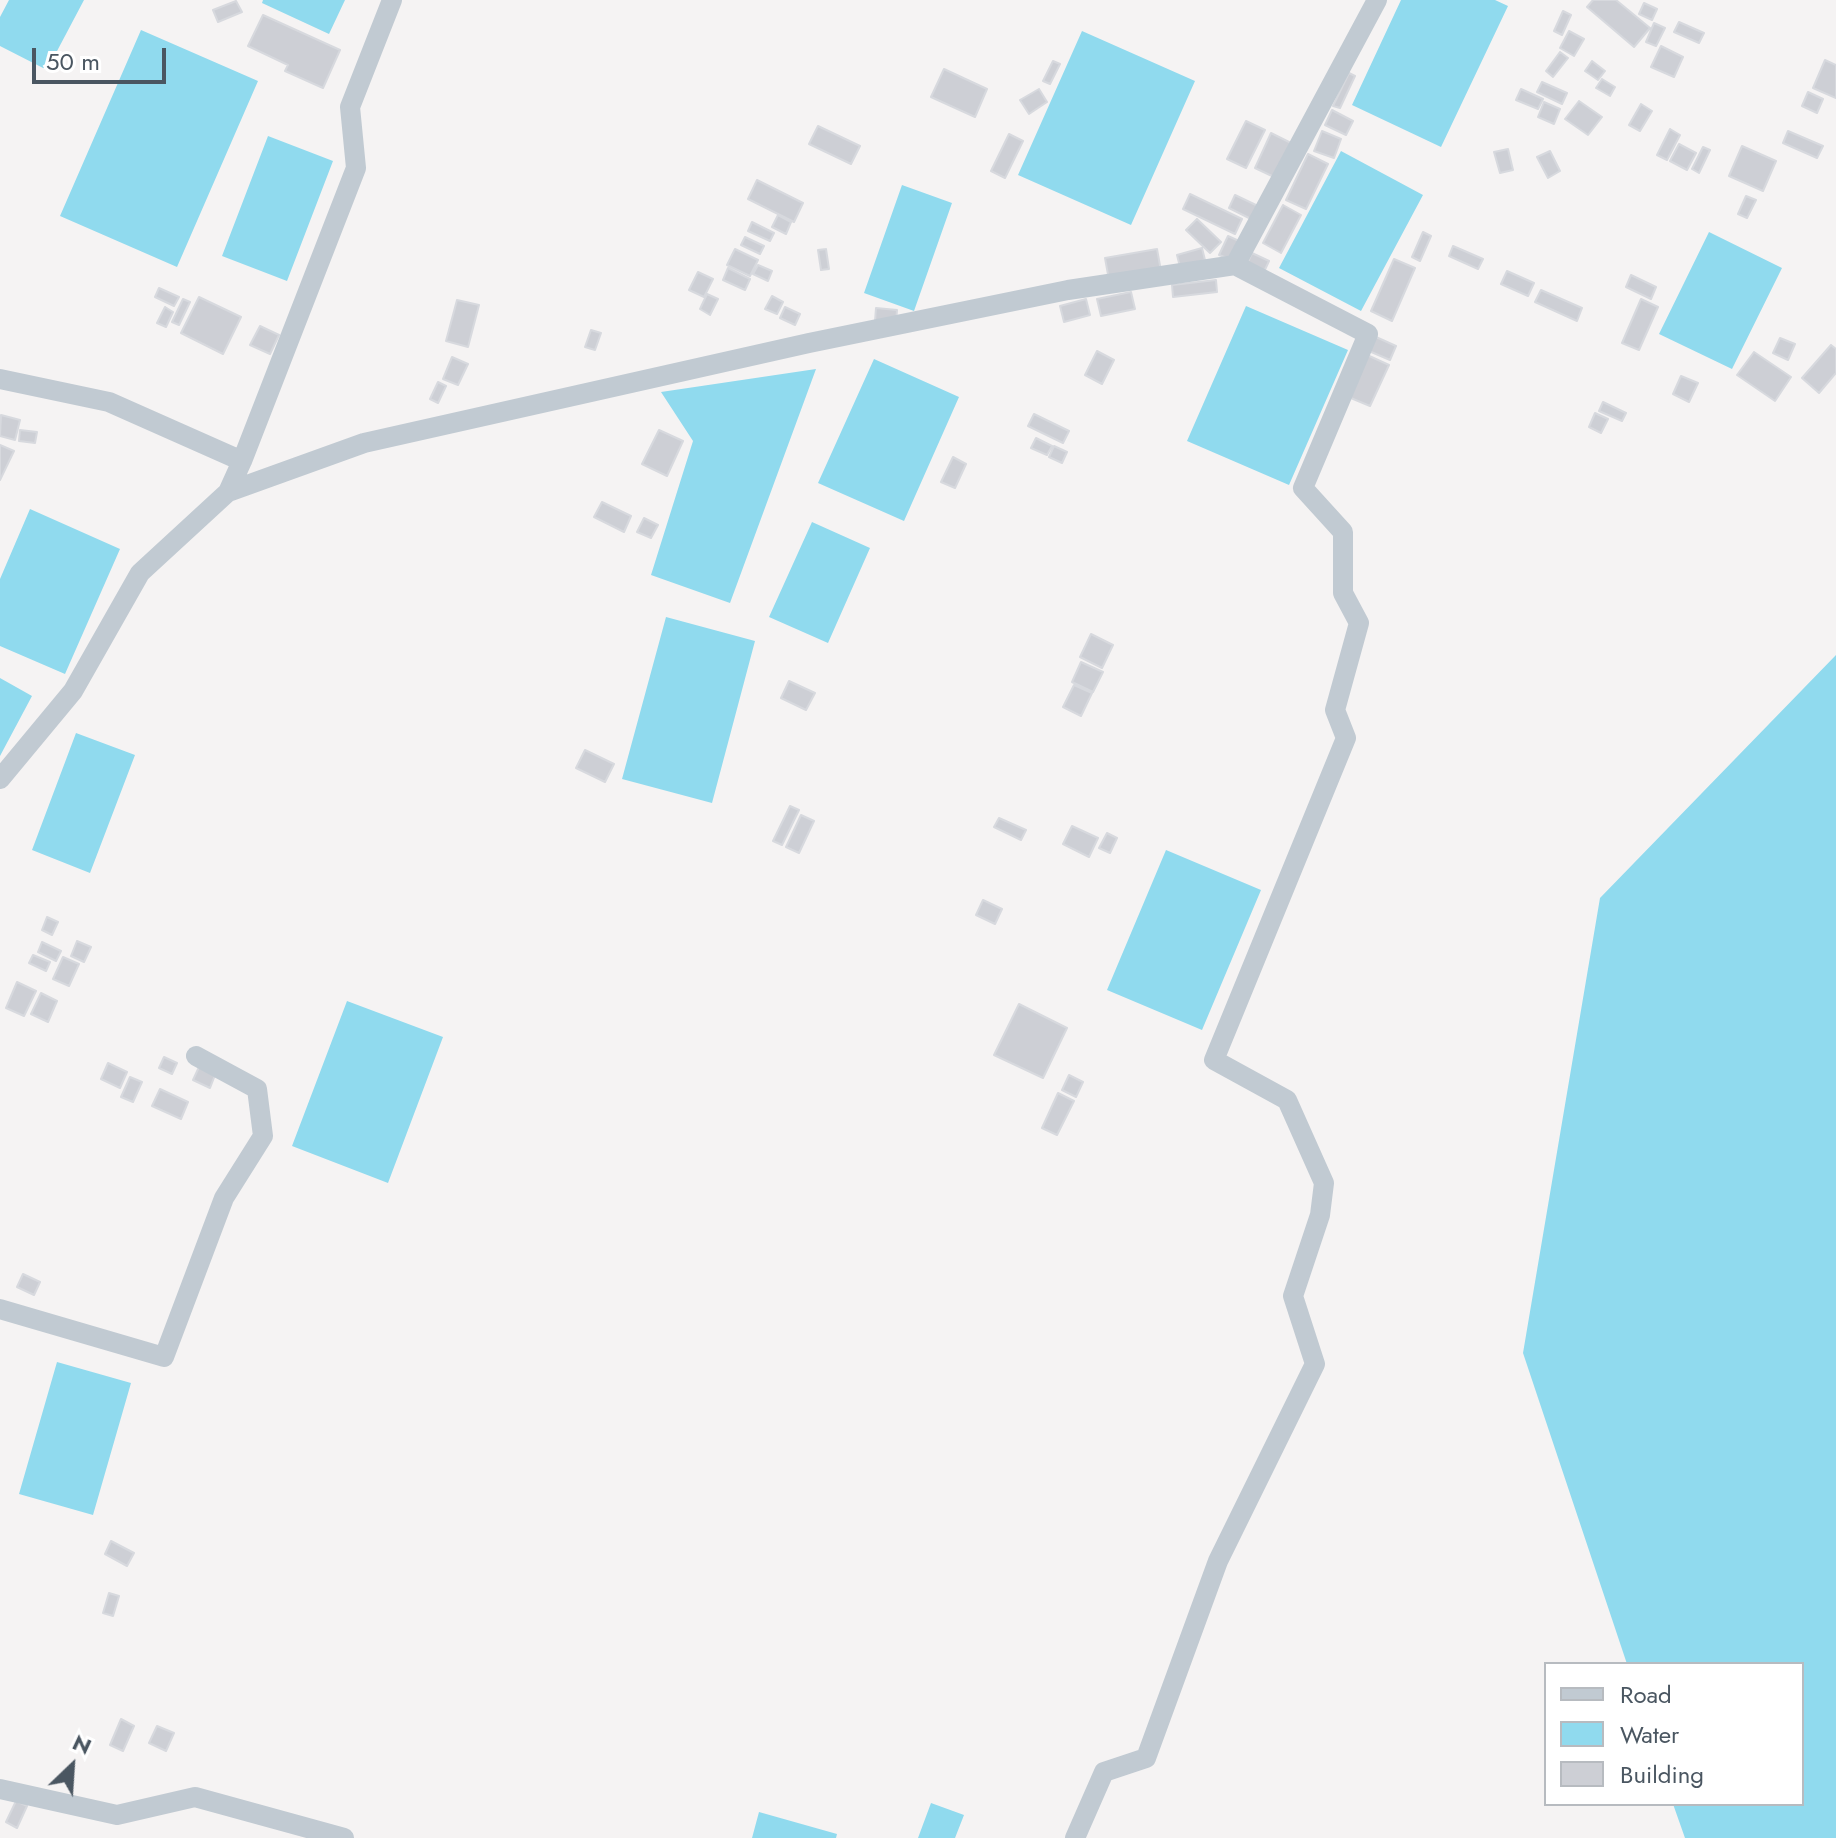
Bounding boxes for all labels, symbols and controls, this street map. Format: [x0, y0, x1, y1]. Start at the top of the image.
scale bar [36, 32, 170, 82]
text: 50 m [46, 44, 100, 79]
legend [1544, 1662, 1804, 1806]
text: Road [1620, 1677, 1672, 1712]
text: Water [1620, 1717, 1679, 1752]
north arrow [32, 1726, 112, 1806]
text: N [67, 1726, 97, 1762]
text: Building [1620, 1757, 1704, 1792]

